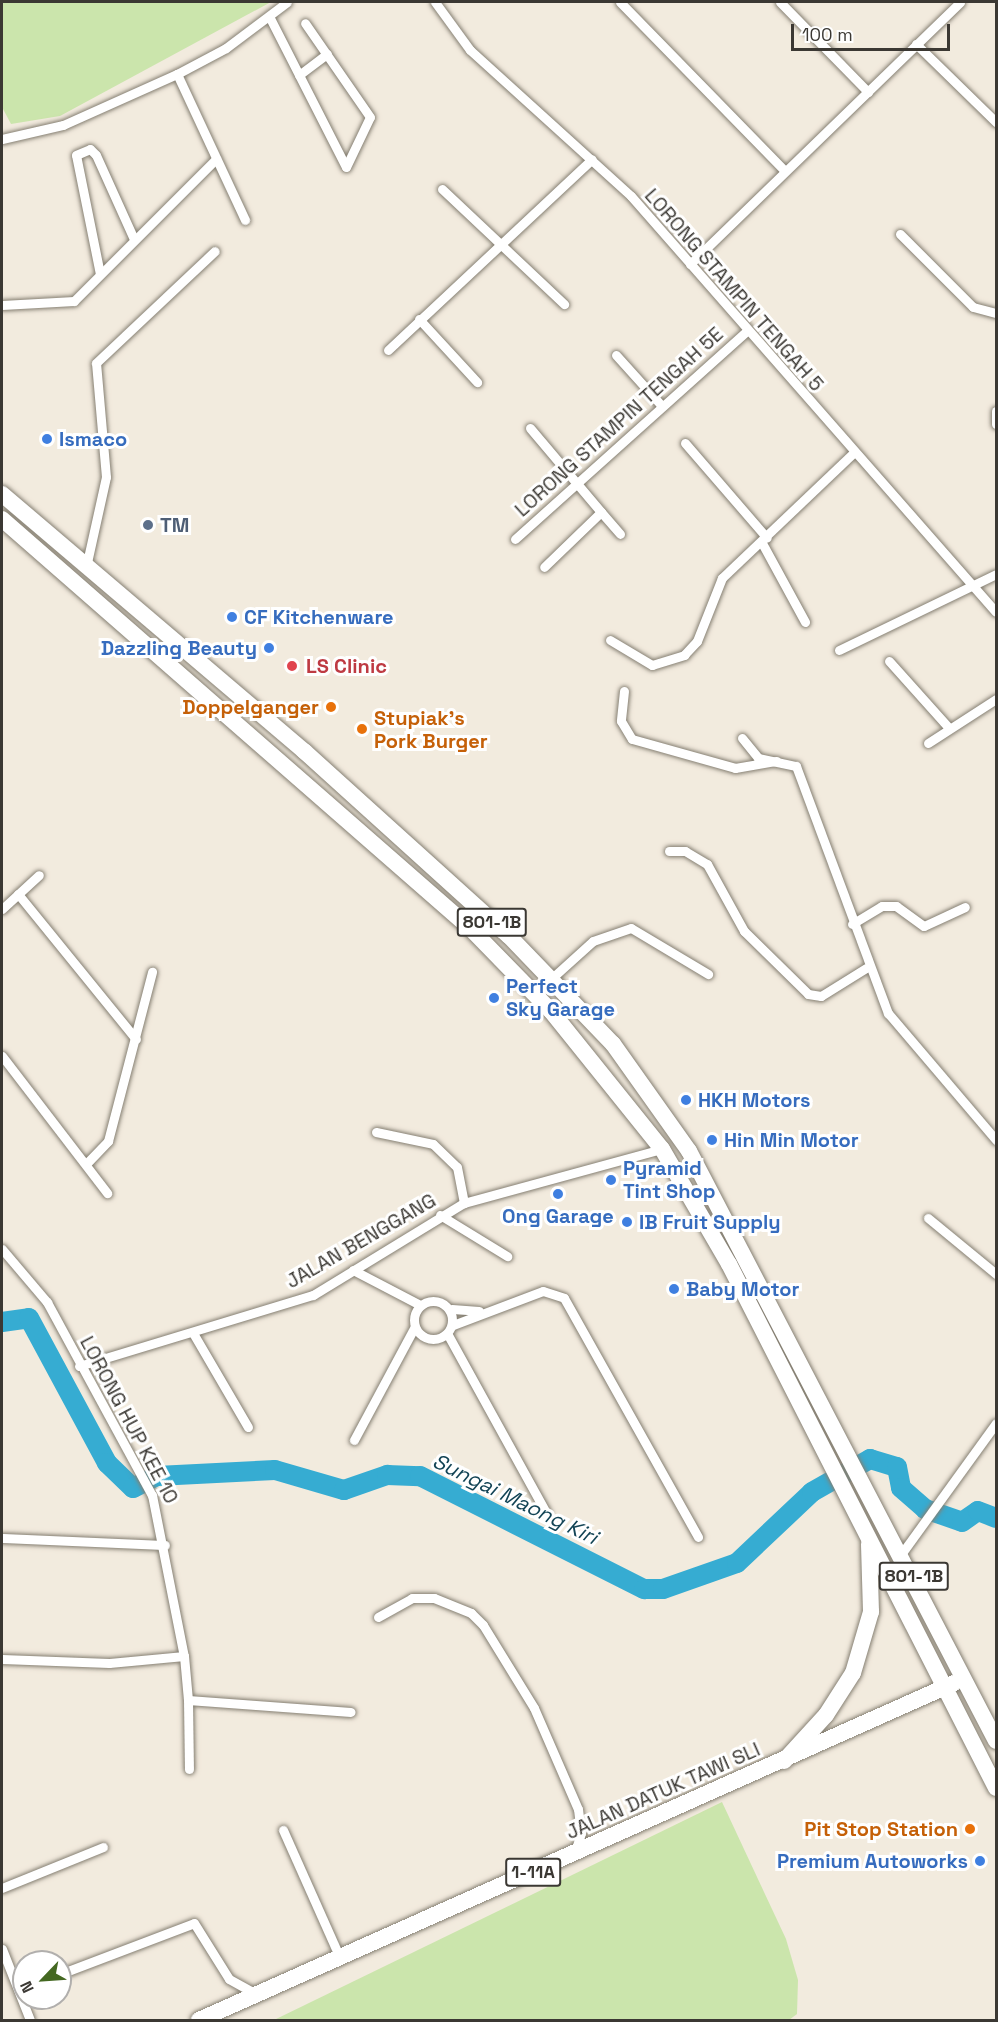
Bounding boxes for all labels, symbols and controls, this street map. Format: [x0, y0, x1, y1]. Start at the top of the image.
scale bar [794, 12, 953, 50]
text: 100 m [802, 23, 853, 46]
street label: LORONG STAMPIN TENGAH 5 [639, 184, 829, 396]
street label: LORONG STAMPIN TENGAH 5E [510, 322, 728, 522]
place label: Ismaco [59, 427, 127, 451]
marker: Ismaco [40, 432, 54, 446]
place label: TM [160, 513, 189, 537]
marker: TM [141, 518, 155, 532]
place label: CF Kitchenware [244, 605, 393, 629]
marker: CF Kitchenware [225, 610, 239, 624]
place label: Dazzling Beauty [101, 636, 257, 660]
marker: Dazzling Beauty [262, 641, 276, 655]
place label: LS Clinic [306, 654, 387, 678]
marker: LS Clinic [283, 657, 301, 675]
place label: Doppelganger [182, 695, 319, 719]
marker: Doppelganger [324, 700, 338, 714]
place label: Stupiak's Pork Burger [374, 706, 488, 753]
marker: Stupiak's Pork Burger [355, 722, 369, 736]
road number: 801-1B [456, 907, 528, 937]
place label: Perfect Sky Garage [506, 975, 615, 1022]
marker: Perfect Sky Garage [487, 991, 501, 1005]
place label: HKH Motors [698, 1088, 811, 1112]
marker: HKH Motors [679, 1093, 693, 1107]
place label: Hin Min Motor [724, 1128, 859, 1152]
marker: Hin Min Motor [705, 1133, 719, 1147]
place label: Pyramid Tint Shop [623, 1156, 716, 1203]
marker: Pyramid Tint Shop [604, 1173, 618, 1187]
marker: Ong Garage [551, 1187, 565, 1201]
street label: JALAN BENGGANG [282, 1188, 440, 1294]
place label: Ong Garage [502, 1204, 614, 1228]
place label: IB Fruit Supply [639, 1210, 781, 1234]
marker: IB Fruit Supply [620, 1215, 634, 1229]
place label: Baby Motor [686, 1277, 799, 1301]
marker: Baby Motor [667, 1282, 681, 1296]
street label: LORONG HUP KEE 10 [75, 1332, 183, 1508]
water label: Sungai Maong Kiri [428, 1448, 602, 1550]
road number: 801-1B [878, 1561, 950, 1591]
street label: JALAN DATUK TAWI SLI [562, 1737, 764, 1845]
place label: Pit Stop Station [804, 1817, 958, 1841]
marker: Pit Stop Station [963, 1822, 977, 1836]
place label: Premium Autoworks [777, 1849, 968, 1873]
marker: Premium Autoworks [973, 1854, 987, 1868]
road number: 1-11A [504, 1857, 562, 1887]
north arrow [12, 1950, 72, 2010]
text: N [15, 1978, 39, 1996]

